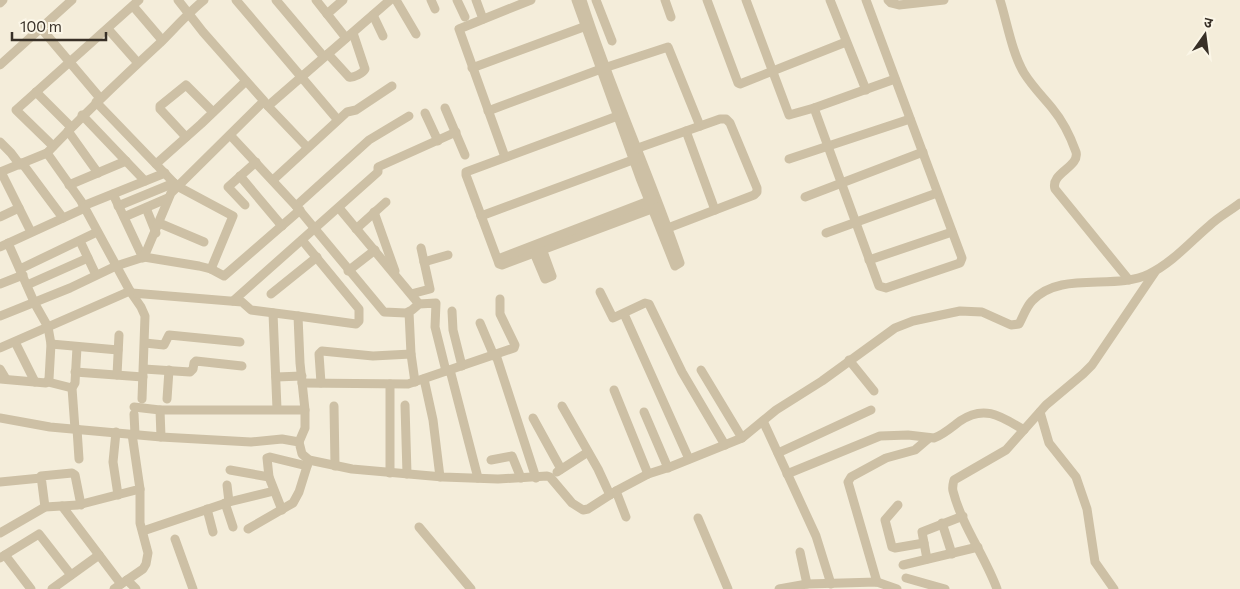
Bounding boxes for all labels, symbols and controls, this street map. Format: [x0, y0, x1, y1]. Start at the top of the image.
scale bar [12, 10, 106, 42]
north arrow [1180, 10, 1230, 60]
text: उ [1202, 13, 1215, 31]
text: 100 m [20, 17, 62, 35]

